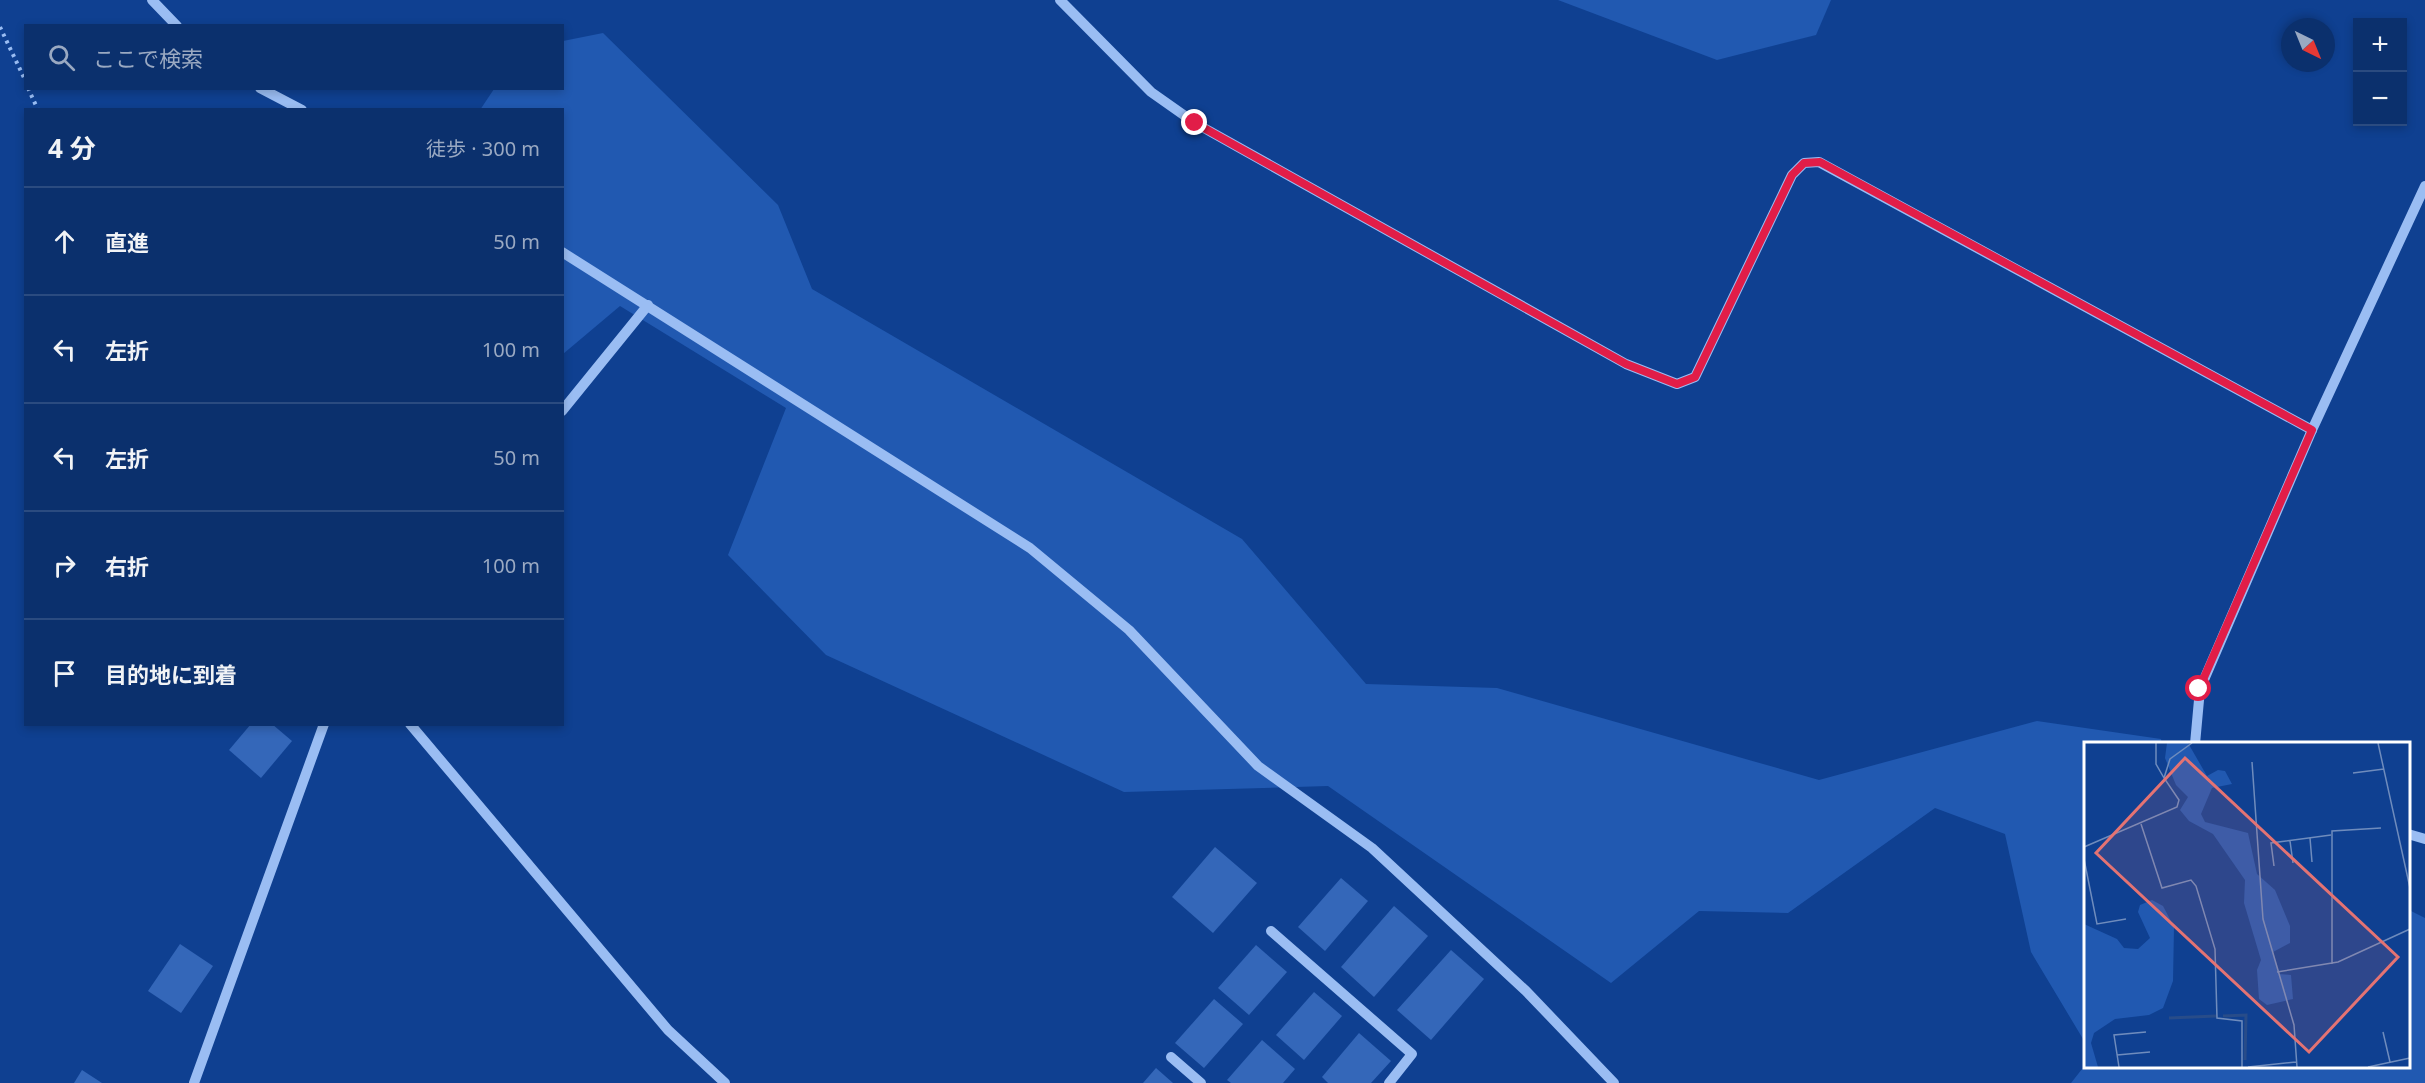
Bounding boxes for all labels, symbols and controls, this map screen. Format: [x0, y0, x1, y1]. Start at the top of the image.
north arrow [2281, 18, 2335, 72]
map controls [2353, 18, 2407, 126]
button: + [2353, 18, 2407, 72]
search box [24, 24, 564, 90]
icon: search [45, 41, 78, 74]
text: ここで検索 [93, 43, 203, 73]
button: − [2353, 72, 2407, 126]
route end [1181, 109, 1207, 135]
text: 4 分 [48, 130, 96, 166]
text: 徒歩 · 300 m [426, 135, 540, 162]
icon: ahead [48, 225, 81, 258]
text: 直進 [105, 227, 149, 257]
text: 50 m [493, 228, 540, 255]
icon: left [48, 333, 81, 366]
text: 左折 [105, 335, 149, 365]
text: 100 m [482, 336, 540, 363]
icon: left [48, 441, 81, 474]
text: 左折 [105, 443, 149, 473]
text: 50 m [493, 444, 540, 471]
icon: right [48, 549, 81, 582]
text: 右折 [105, 551, 149, 581]
text: 100 m [482, 552, 540, 579]
icon: arrive [48, 657, 81, 690]
text: 目的地に到着 [105, 659, 237, 689]
route start [2185, 675, 2211, 701]
inset map [2084, 742, 2410, 1068]

